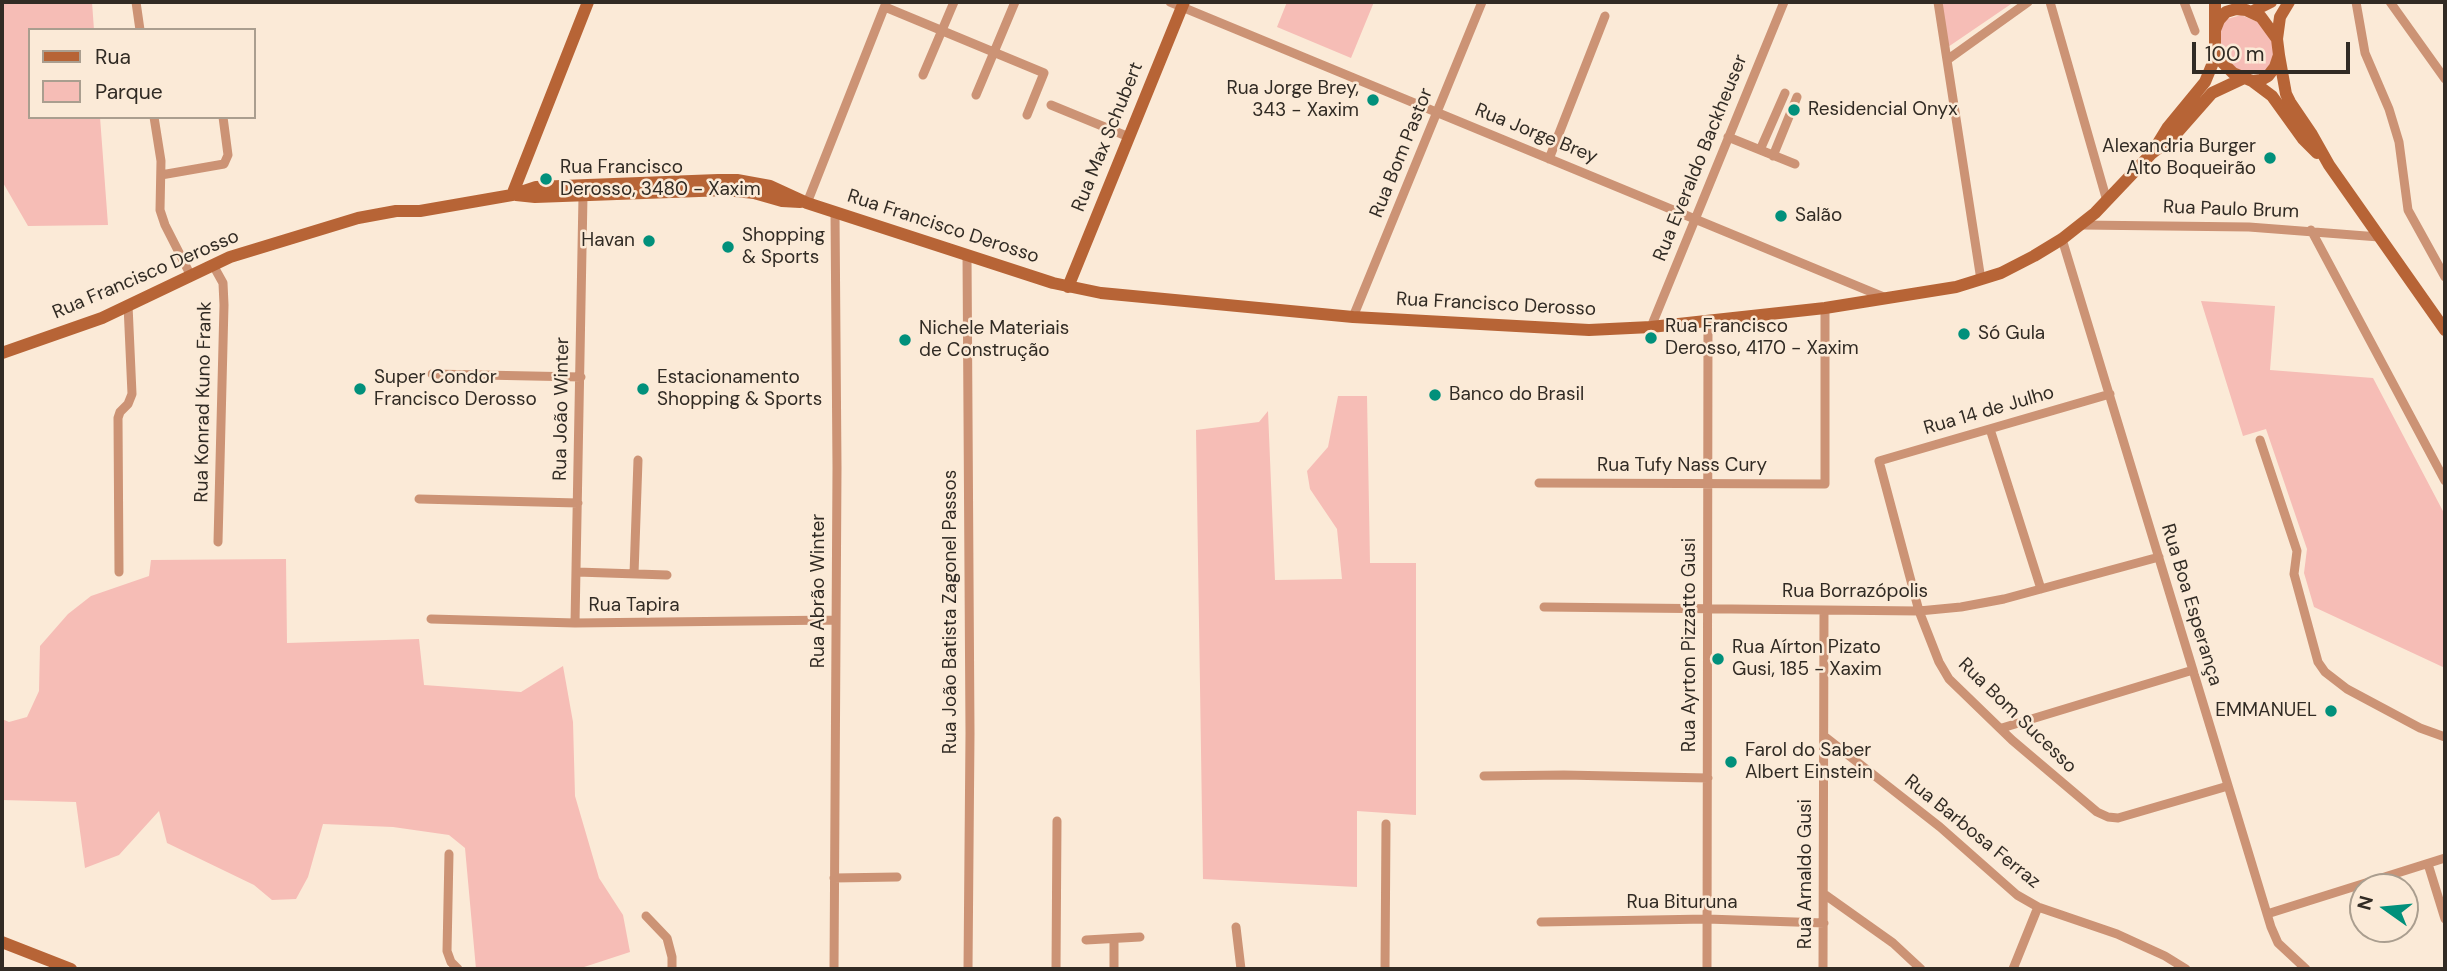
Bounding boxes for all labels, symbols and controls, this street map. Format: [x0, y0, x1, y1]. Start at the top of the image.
legend [28, 28, 256, 119]
scale bar [2195, 28, 2352, 72]
text: 100 m [2205, 40, 2265, 68]
text: Rua [95, 43, 131, 71]
street label: Rua Everaldo Backheuser [1649, 51, 1753, 265]
street label: Rua Max Schubert [1068, 59, 1148, 215]
text: Parque [95, 78, 163, 106]
place label: Rua Jorge Brey, 343 - Xaxim [1226, 78, 1359, 122]
street label: Rua Bom Pastor [1366, 85, 1438, 221]
marker: Rua Jorge Brey, 343 - Xaxim [1365, 92, 1381, 108]
street label: Rua Jorge Brey [1471, 99, 1601, 169]
place label: Residencial Onyx [1808, 99, 1958, 121]
marker: Residencial Onyx [1786, 102, 1802, 118]
place label: Alexandria Burger Alto Boqueirão [2102, 136, 2256, 180]
marker: Alexandria Burger Alto Boqueirão [2262, 150, 2278, 166]
place label: Rua Francisco Derosso, 3480 - Xaxim [560, 157, 761, 201]
marker: Rua Francisco Derosso, 3480 - Xaxim [538, 171, 554, 187]
street label: Rua Francisco Derosso [844, 185, 1042, 269]
street label: Rua Paulo Brum [2163, 196, 2299, 224]
place label: Salão [1795, 205, 1842, 227]
marker: Salão [1773, 208, 1789, 224]
street label: Rua Francisco Derosso [49, 225, 243, 325]
place label: Shopping & Sports [742, 225, 825, 269]
place label: Havan [581, 230, 635, 252]
marker: Havan [641, 233, 657, 249]
marker: Shopping & Sports [720, 239, 736, 255]
street label: Rua Francisco Derosso [1395, 288, 1597, 322]
street label: Rua Konrad Kuno Frank [191, 301, 217, 503]
place label: Rua Francisco Derosso, 4170 - Xaxim [1665, 316, 1859, 360]
place label: Nichele Materiais de Construção [919, 318, 1069, 362]
place label: Só Gula [1978, 323, 2045, 345]
marker: Só Gula [1956, 326, 1972, 342]
marker: Rua Francisco Derosso, 4170 - Xaxim [1643, 330, 1659, 346]
marker: Nichele Materiais de Construção [897, 332, 913, 348]
street label: Rua João Winter [549, 337, 575, 481]
place label: Super Condor Francisco Derosso [374, 367, 537, 411]
place label: Estacionamento Shopping & Sports [657, 367, 822, 411]
marker: Super Condor Francisco Derosso [352, 381, 368, 397]
marker: Estacionamento Shopping & Sports [635, 381, 651, 397]
street label: Rua 14 de Julho [1921, 381, 2057, 441]
place label: Banco do Brasil [1449, 384, 1584, 406]
marker: Banco do Brasil [1427, 387, 1443, 403]
street label: Rua Tufy Nass Cury [1597, 455, 1767, 477]
street label: Rua João Batista Zagonel Passos [940, 470, 962, 754]
street label: Rua Abrão Winter [808, 514, 830, 668]
street label: Rua Boa Esperança [2156, 521, 2226, 689]
street label: Rua Ayrton Pizzatto Gusi [1679, 538, 1701, 752]
street label: Rua Borrazópolis [1782, 581, 1928, 603]
street label: Rua Tapira [589, 595, 679, 617]
place label: Rua Aírton Pizato Gusi, 185 - Xaxim [1732, 637, 1882, 681]
marker: Rua Aírton Pizato Gusi, 185 - Xaxim [1710, 651, 1726, 667]
street label: Rua Bom Sucesso [1953, 654, 2081, 778]
place label: EMMANUEL [2215, 700, 2317, 722]
marker: EMMANUEL [2323, 703, 2339, 719]
place label: Farol do Saber Albert Einstein [1745, 740, 1873, 784]
marker: Farol do Saber Albert Einstein [1723, 754, 1739, 770]
street label: Rua Barbosa Ferraz [1899, 770, 2045, 894]
street label: Rua Arnaldo Gusi [1795, 799, 1817, 949]
north arrow [2349, 873, 2419, 943]
street label: Rua Bituruna [1626, 892, 1738, 914]
text: N [2351, 893, 2379, 913]

